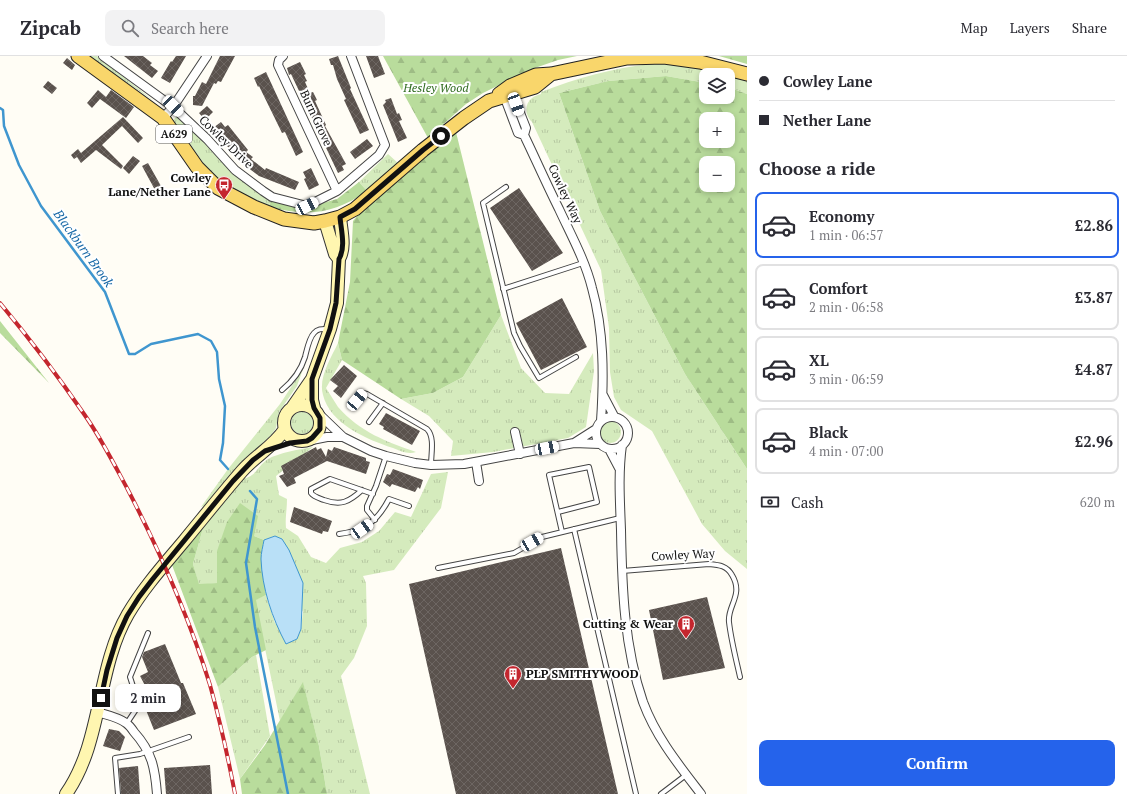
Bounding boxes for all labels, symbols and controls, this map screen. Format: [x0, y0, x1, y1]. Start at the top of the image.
search box [105, 10, 385, 46]
text: Zipcab [20, 15, 81, 40]
icon: search [119, 17, 141, 39]
text: Search here [151, 18, 229, 38]
text: Map [961, 18, 988, 37]
text: Layers [1010, 18, 1050, 37]
text: Share [1072, 18, 1107, 37]
map controls [699, 68, 735, 192]
button: layers [699, 68, 735, 104]
text: Cowley Lane [783, 71, 873, 91]
park label: Hesley Wood [402, 80, 469, 95]
street label: Burn Grove [297, 87, 336, 148]
car [506, 91, 526, 117]
car [160, 93, 186, 119]
text: Nether Lane [783, 110, 871, 130]
street label: Cowley Drive [196, 112, 257, 171]
button: + [699, 112, 735, 148]
road number: A629 [156, 125, 192, 143]
route start [432, 127, 450, 145]
button: − [699, 156, 735, 192]
text: Choose a ride [759, 156, 875, 180]
street label: Cowley Way [545, 162, 586, 227]
place label: Cowley Lane/Nether Lane [108, 170, 212, 199]
bus stop icon: Cowley Lane/Nether Lane [214, 175, 234, 200]
car [294, 195, 320, 217]
water label: Blackburn Brook [49, 205, 119, 291]
text: Economy [809, 206, 874, 226]
icon: car [761, 207, 797, 243]
text: £2.86 [1075, 215, 1113, 235]
text: 1 min · 06:57 [809, 226, 883, 244]
text: Comfort [809, 278, 868, 298]
icon: car [761, 279, 797, 315]
text: £3.87 [1075, 287, 1113, 307]
text: 2 min · 06:58 [809, 298, 883, 316]
text: XL [809, 350, 829, 370]
icon: car [761, 351, 797, 387]
text: £4.87 [1075, 359, 1113, 379]
text: 3 min · 06:59 [809, 370, 883, 388]
car [345, 387, 369, 413]
text: Black [809, 422, 848, 442]
icon: car [761, 423, 797, 459]
text: £2.96 [1075, 431, 1113, 451]
car [534, 440, 560, 456]
text: 4 min · 07:00 [809, 442, 883, 460]
icon: cash [759, 491, 781, 513]
text: Cash [791, 492, 824, 512]
text: 620 m [1080, 493, 1115, 511]
car [349, 517, 375, 541]
car [519, 531, 545, 553]
street label: Cowley Way [651, 545, 716, 564]
building icon: Cutting & Wear [676, 614, 696, 639]
place label: Cutting & Wear [583, 616, 674, 631]
building icon: PLP SMITHYWOOD [503, 664, 523, 689]
place label: PLP SMITHYWOOD [526, 666, 639, 681]
callout: 2 min [115, 684, 181, 712]
route end [92, 689, 110, 707]
text: 2 min [130, 689, 166, 707]
button: Confirm [759, 740, 1115, 786]

